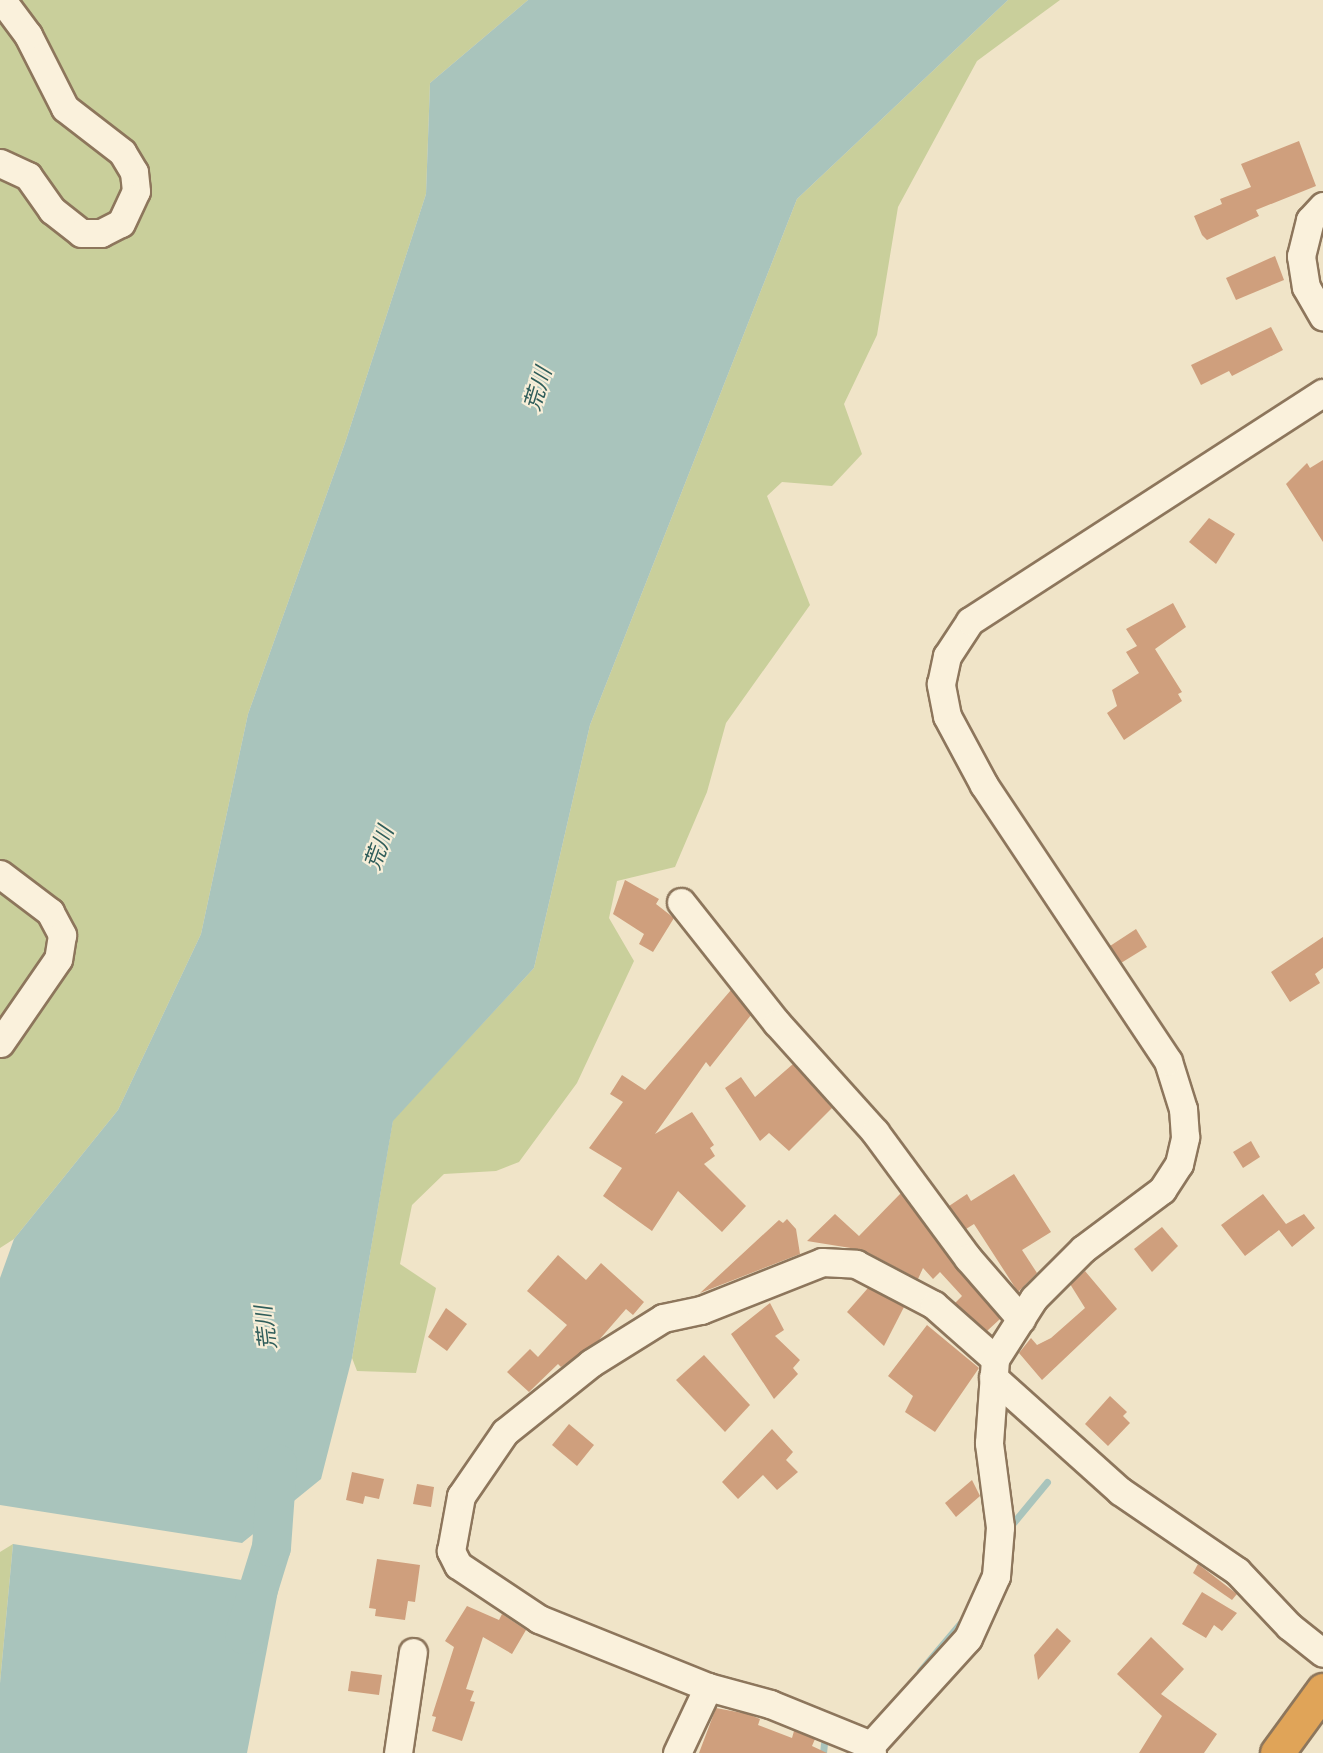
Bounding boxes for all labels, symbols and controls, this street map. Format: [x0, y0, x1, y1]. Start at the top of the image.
water label: 荒川 [519, 364, 557, 414]
water label: 荒川 [359, 823, 399, 873]
water label: 荒川 [250, 1305, 282, 1351]

